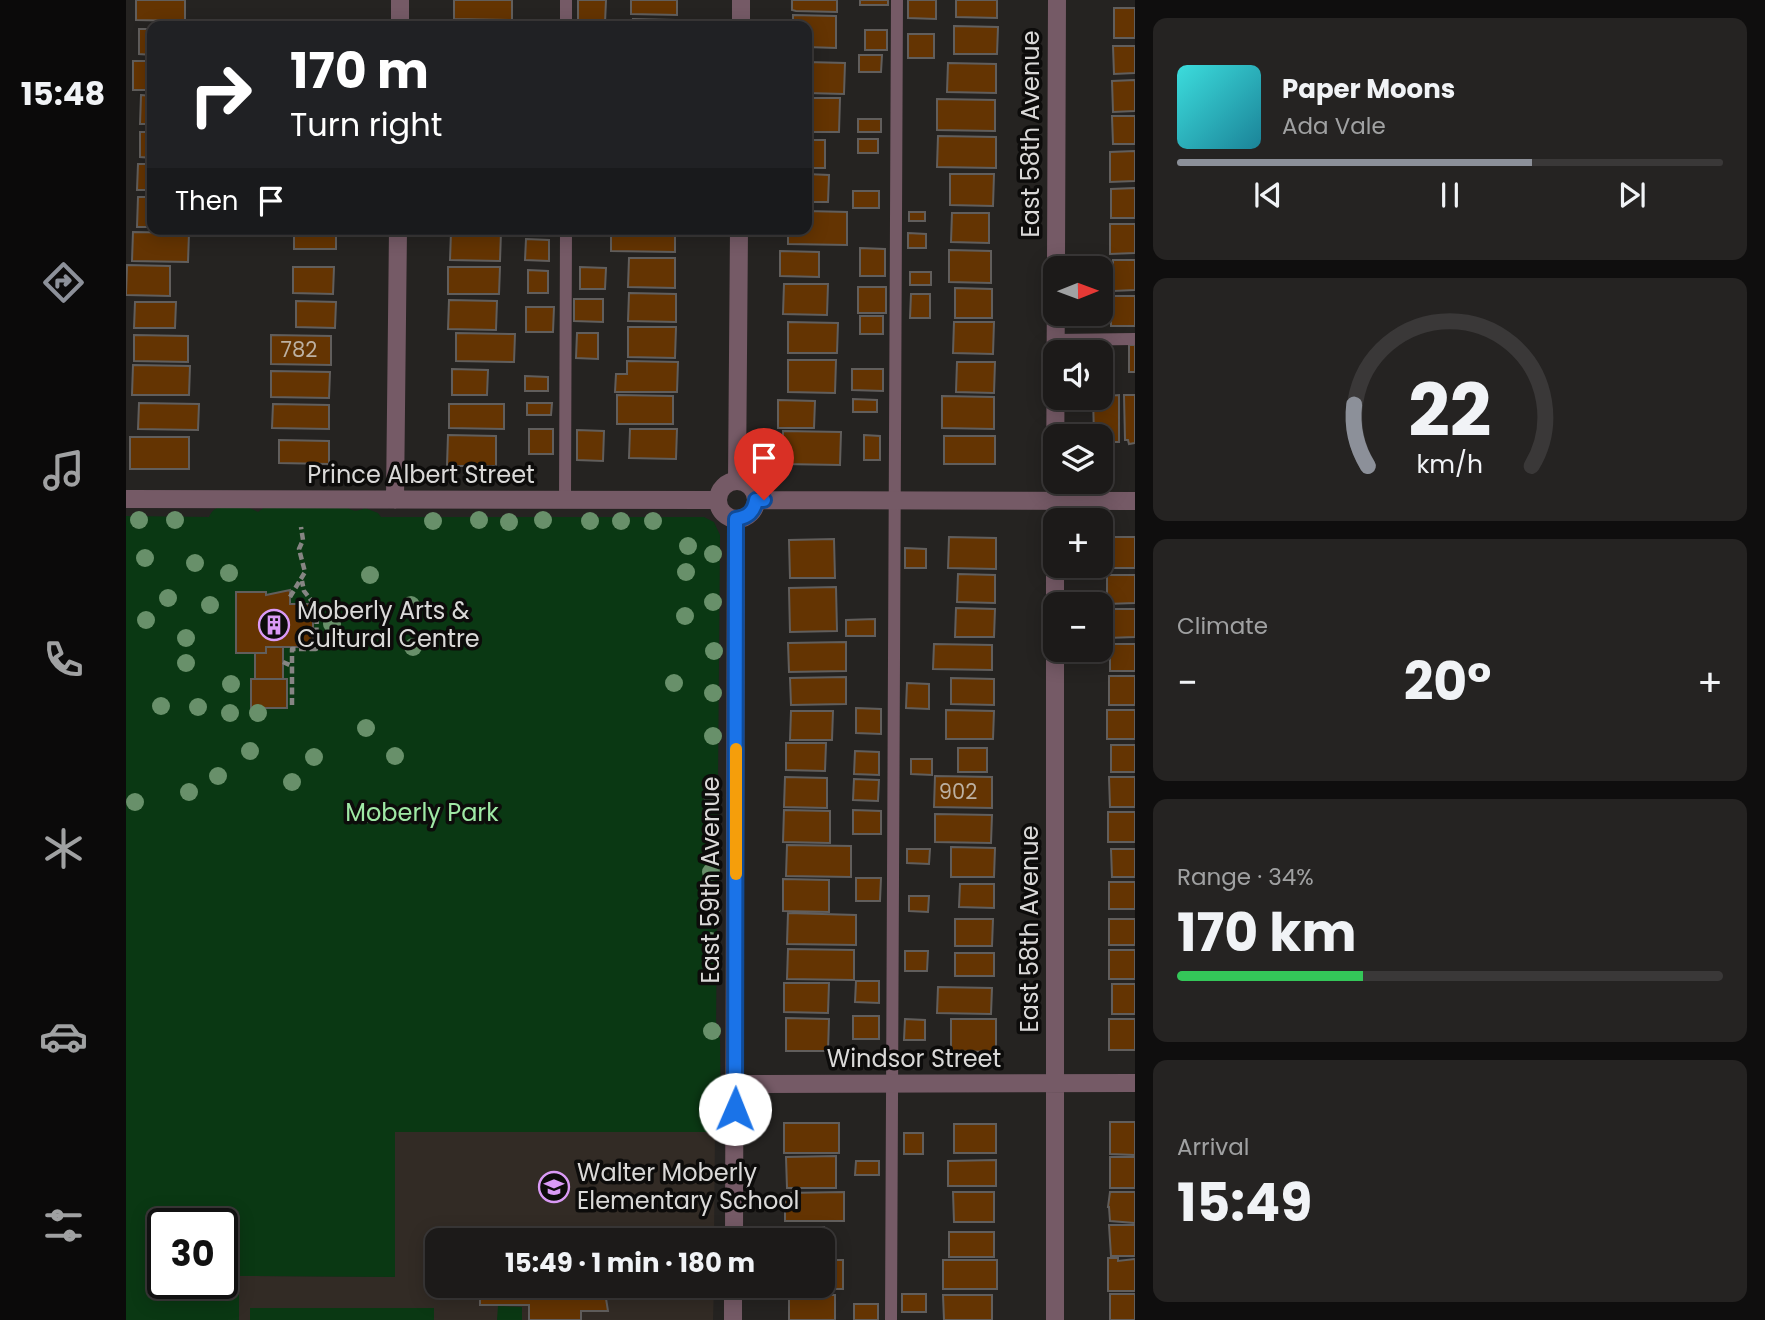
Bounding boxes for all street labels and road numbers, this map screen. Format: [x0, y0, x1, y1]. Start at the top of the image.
street label: East 58th Avenue [1014, 30, 1047, 238]
street label: Prince Albert Street [307, 458, 535, 491]
street label: East 59th Avenue [694, 776, 727, 984]
street label: East 58th Avenue [1013, 825, 1046, 1033]
street label: Windsor Street [827, 1042, 1001, 1075]

